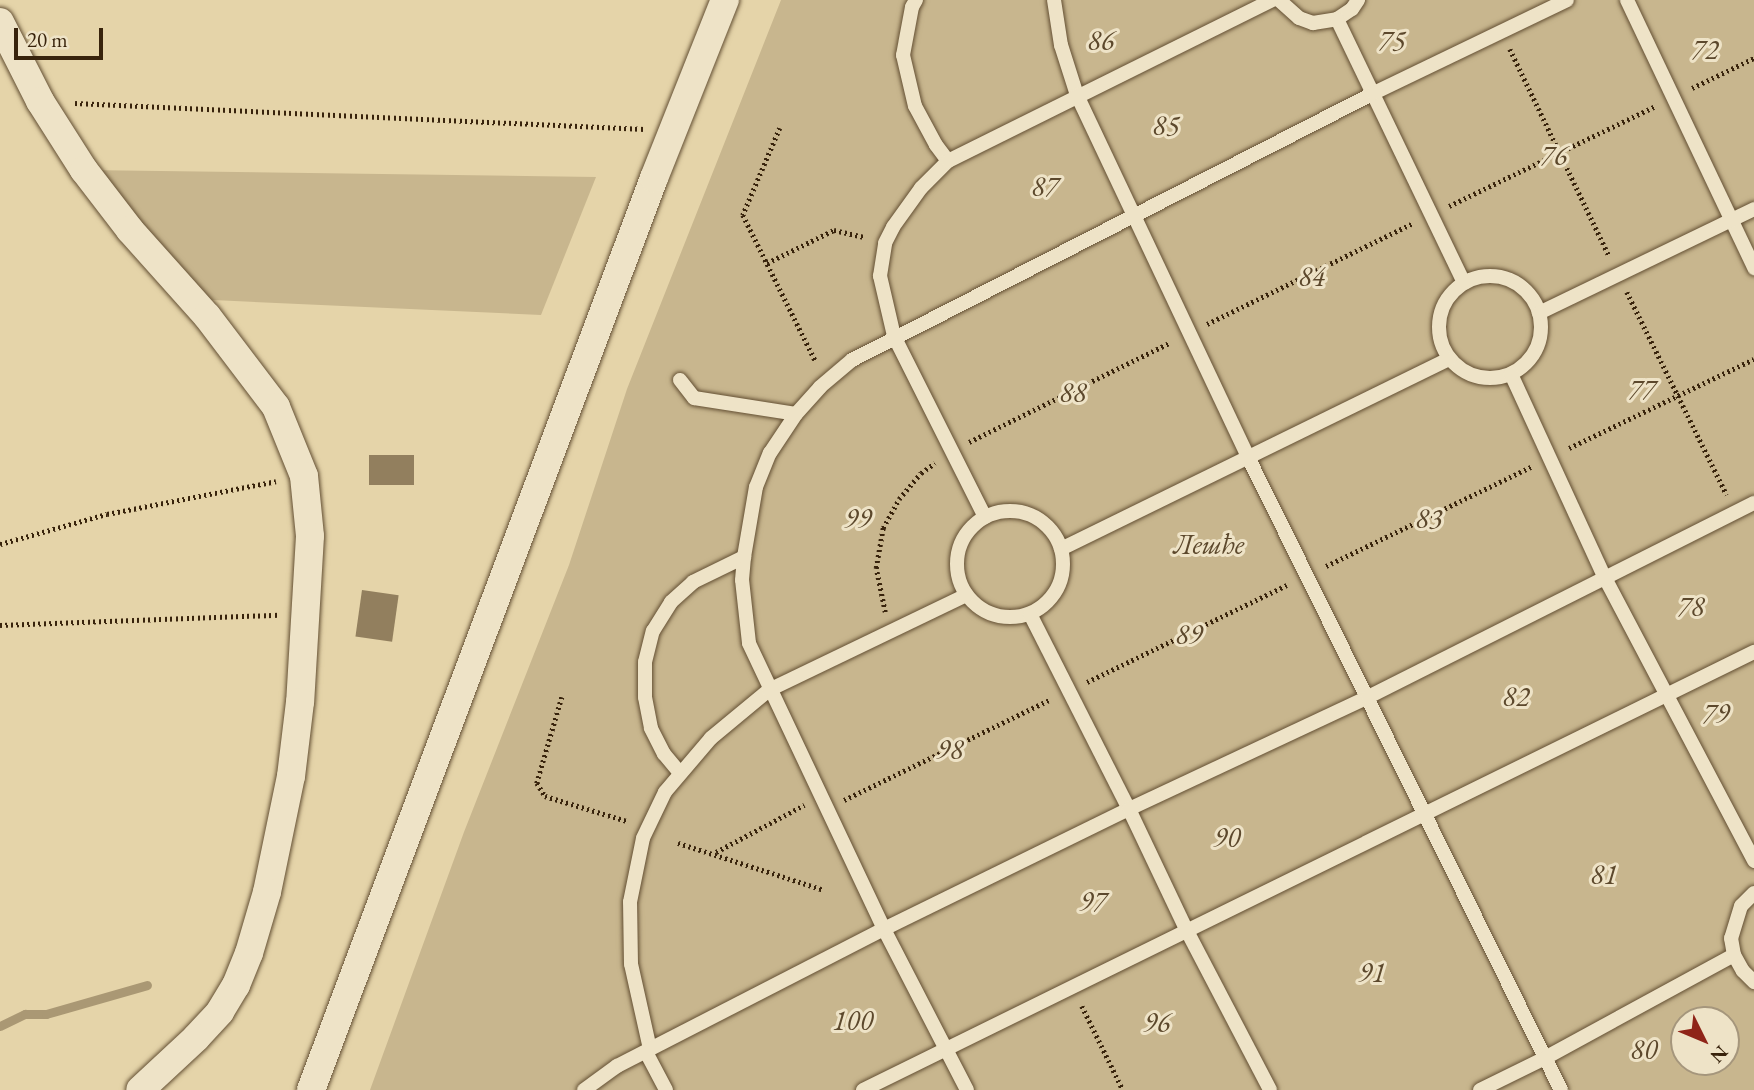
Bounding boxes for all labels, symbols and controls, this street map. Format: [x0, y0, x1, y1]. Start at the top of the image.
scale bar [18, 14, 107, 58]
park label: 86 [1088, 23, 1114, 57]
park label: 75 [1379, 23, 1405, 57]
text: 20 m [27, 26, 68, 53]
park label: 72 [1692, 32, 1718, 66]
park label: 85 [1153, 108, 1179, 142]
park label: 76 [1541, 138, 1567, 172]
park label: 87 [1032, 169, 1058, 203]
park label: 84 [1299, 259, 1325, 293]
park label: 77 [1629, 372, 1655, 406]
park label: 88 [1060, 375, 1086, 409]
park label: 99 [845, 501, 871, 535]
park label: 83 [1416, 501, 1442, 535]
park label: Лешће [1174, 527, 1244, 561]
park label: 78 [1678, 589, 1704, 623]
park label: 89 [1176, 617, 1202, 651]
park label: 82 [1503, 679, 1529, 713]
park label: 79 [1703, 696, 1729, 730]
park label: 98 [937, 732, 963, 766]
park label: 90 [1214, 820, 1240, 854]
park label: 81 [1591, 857, 1617, 891]
park label: 97 [1080, 884, 1106, 918]
park label: 91 [1359, 955, 1385, 989]
park label: 100 [833, 1003, 873, 1037]
park label: 96 [1144, 1005, 1170, 1039]
north arrow [1670, 1006, 1740, 1076]
park label: 80 [1631, 1032, 1657, 1066]
text: N [1705, 1040, 1734, 1068]

